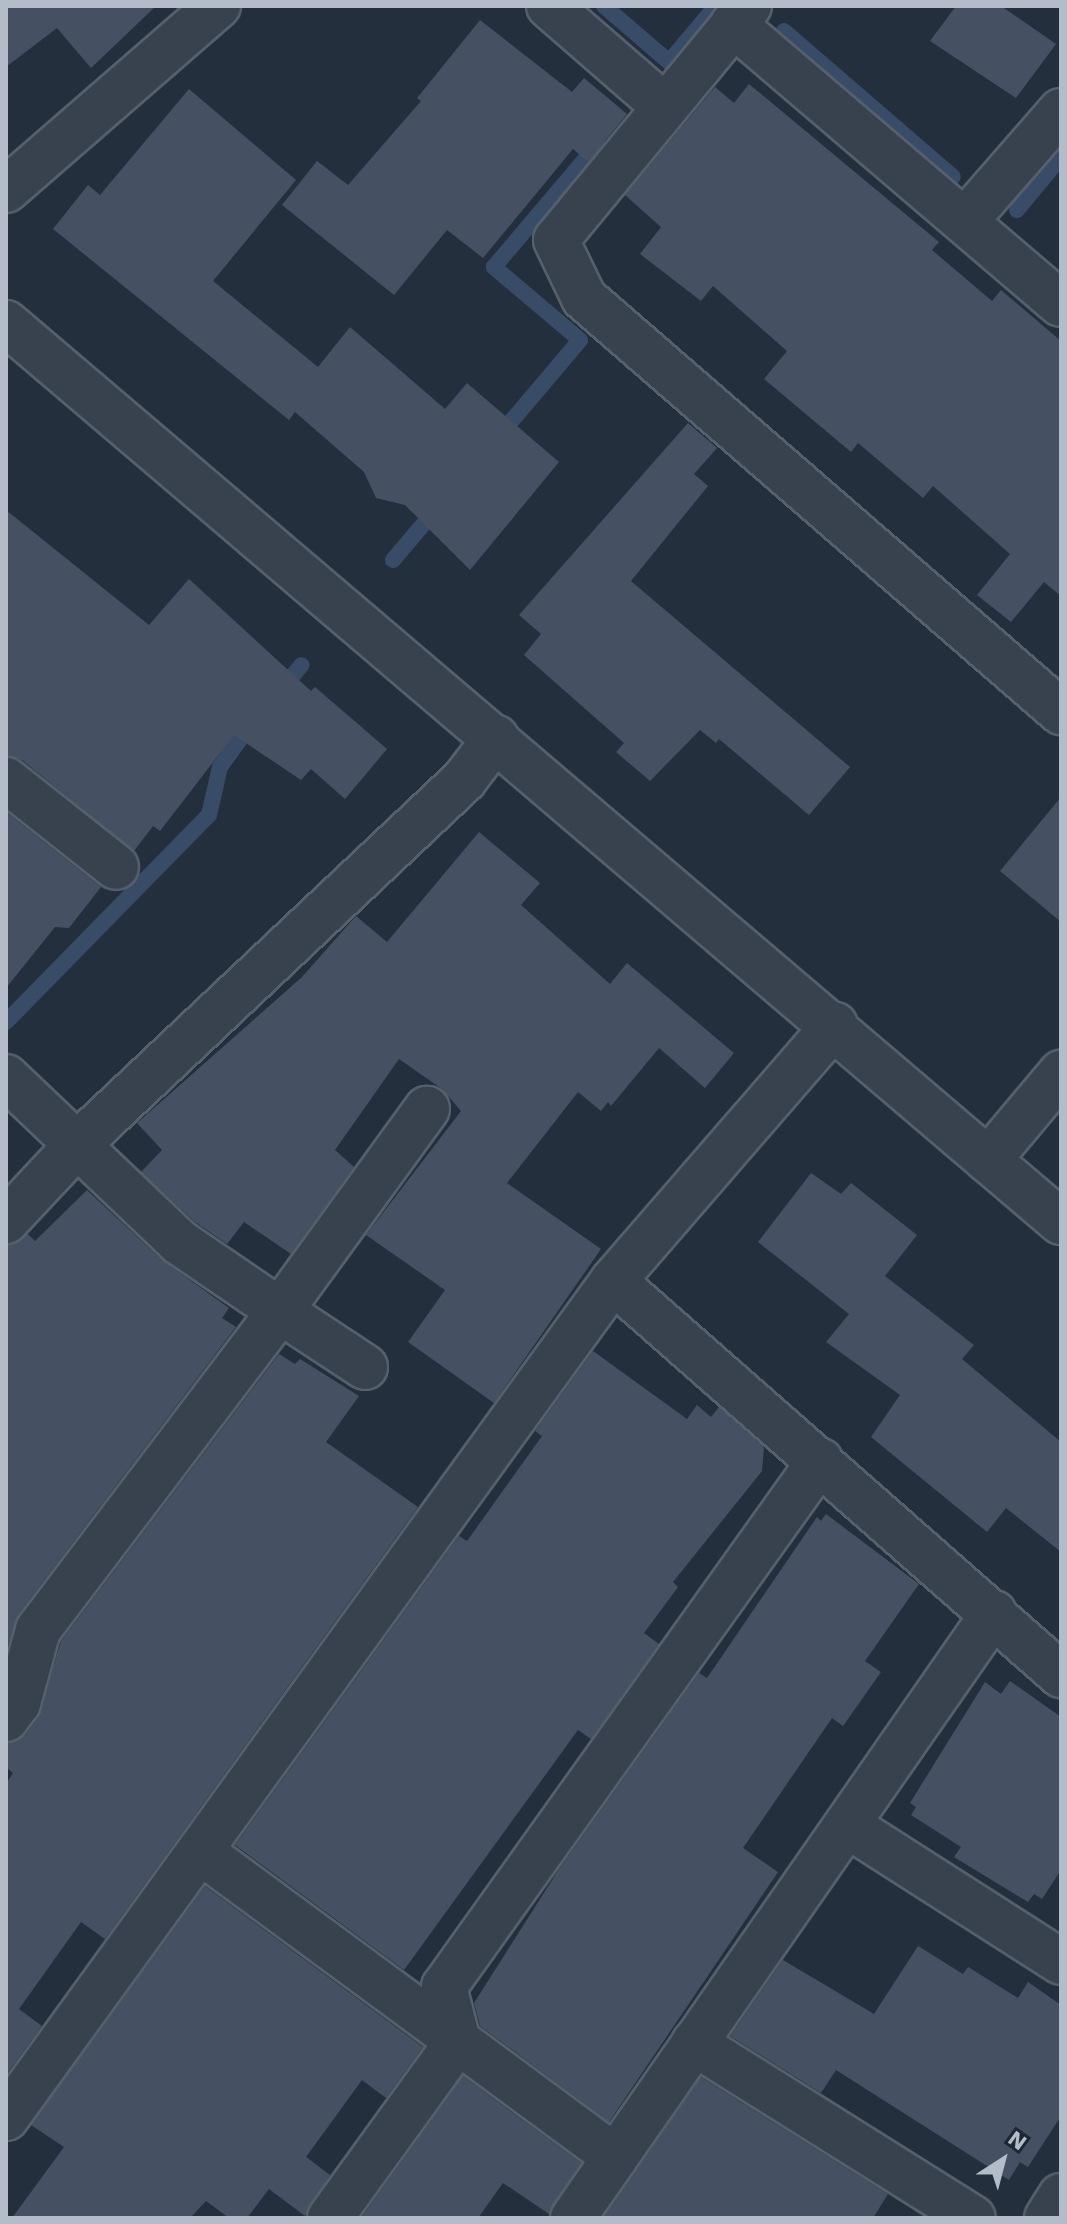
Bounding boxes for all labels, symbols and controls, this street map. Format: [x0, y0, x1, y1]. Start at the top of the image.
north arrow [963, 2120, 1043, 2200]
text: N [1003, 2125, 1031, 2155]

